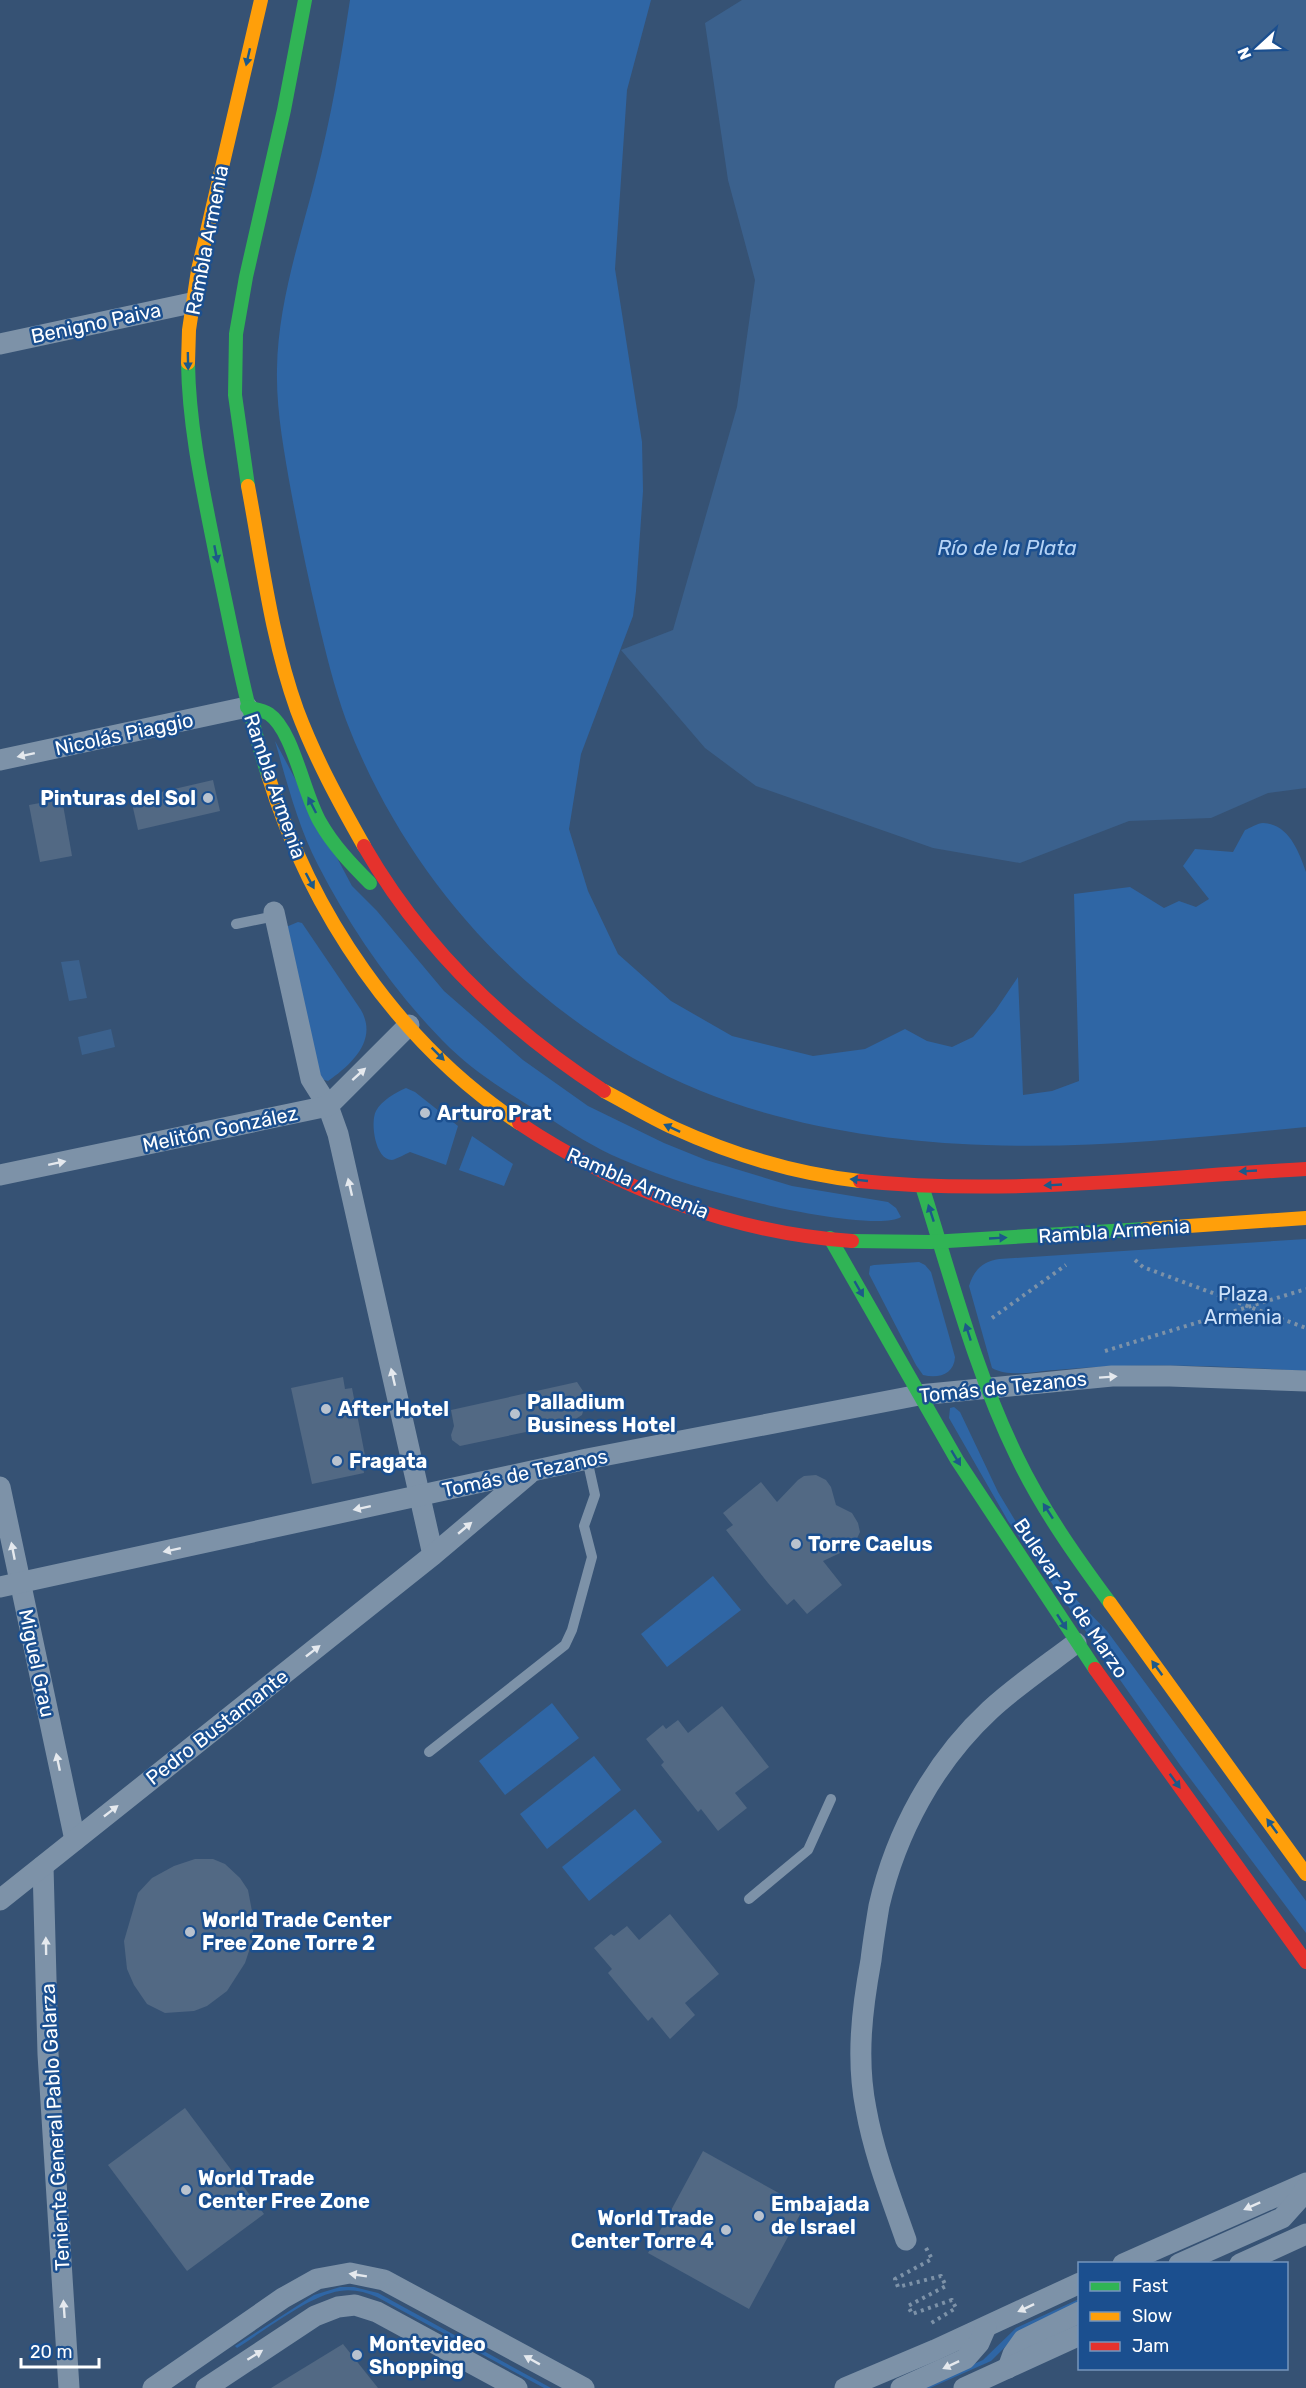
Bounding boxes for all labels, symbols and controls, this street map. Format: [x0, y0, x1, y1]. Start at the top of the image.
north arrow [1228, 18, 1288, 78]
text: N [1234, 45, 1256, 62]
one-way arrow [242, 48, 252, 66]
street label: Rambla Armenia [181, 163, 233, 317]
street label: Benigno Paiva [29, 298, 163, 348]
one-way arrow [184, 352, 193, 371]
water label: Río de la Plata [937, 535, 1077, 560]
one-way arrow [212, 545, 221, 564]
street label: Nicolás Piaggio [52, 708, 196, 760]
street label: Rambla Armenia [239, 710, 311, 862]
one-way arrow [16, 751, 35, 760]
place label: Pinturas del Sol [40, 786, 196, 810]
marker: Pinturas del Sol [201, 791, 215, 805]
one-way arrow [307, 796, 316, 813]
one-way arrow [305, 873, 315, 890]
one-way arrow [431, 1047, 445, 1062]
one-way arrow [351, 1067, 366, 1081]
street label: Melitón González [140, 1101, 300, 1157]
place label: Arturo Prat [437, 1101, 552, 1125]
marker: Arturo Prat [418, 1106, 432, 1120]
one-way arrow [663, 1123, 680, 1132]
street label: Rambla Armenia [563, 1142, 713, 1224]
one-way arrow [48, 1158, 67, 1168]
one-way arrow [1238, 1167, 1257, 1176]
one-way arrow [849, 1176, 868, 1185]
one-way arrow [345, 1177, 354, 1196]
one-way arrow [1044, 1181, 1063, 1190]
one-way arrow [926, 1204, 935, 1222]
street label: Rambla Armenia [1037, 1214, 1191, 1248]
one-way arrow [989, 1234, 1008, 1243]
one-way arrow [853, 1281, 864, 1297]
park label: Plaza Armenia [1204, 1282, 1282, 1329]
one-way arrow [963, 1323, 972, 1341]
street label: Tomás de Tezanos [918, 1366, 1088, 1408]
one-way arrow [387, 1368, 397, 1387]
one-way arrow [1098, 1372, 1117, 1381]
place label: Palladium Business Hotel [527, 1390, 676, 1437]
place label: After Hotel [338, 1397, 449, 1421]
marker: After Hotel [319, 1402, 333, 1416]
marker: Palladium Business Hotel [508, 1407, 522, 1421]
street label: Tomás de Tezanos [440, 1444, 610, 1502]
place label: Fragata [349, 1449, 427, 1473]
one-way arrow [951, 1450, 962, 1466]
marker: Fragata [330, 1454, 344, 1468]
one-way arrow [1042, 1502, 1053, 1519]
one-way arrow [353, 1504, 371, 1514]
street label: Bulevar 26 de Marzo [1009, 1514, 1133, 1682]
one-way arrow [457, 1522, 472, 1535]
place label: Torre Caelus [808, 1532, 933, 1556]
marker: Torre Caelus [789, 1537, 803, 1551]
one-way arrow [8, 1541, 17, 1560]
one-way arrow [162, 1546, 181, 1555]
street label: Miguel Grau [14, 1607, 60, 1719]
one-way arrow [1056, 1614, 1067, 1630]
one-way arrow [306, 1645, 321, 1657]
one-way arrow [1151, 1661, 1163, 1677]
street label: Pedro Bustamante [141, 1664, 293, 1790]
one-way arrow [53, 1753, 63, 1771]
one-way arrow [1169, 1772, 1181, 1788]
one-way arrow [103, 1805, 119, 1818]
one-way arrow [1266, 1819, 1278, 1834]
place label: World Trade Center Free Zone Torre 2 [202, 1908, 392, 1955]
marker: World Trade Center Free Zone Torre 2 [183, 1925, 197, 1939]
one-way arrow [42, 1937, 51, 1956]
street label: Teniente General Pablo Galarza [35, 1983, 75, 2271]
place label: World Trade Center Free Zone [198, 2166, 370, 2213]
marker: World Trade Center Free Zone [179, 2183, 193, 2197]
place label: Embajada de Israel [771, 2192, 869, 2239]
one-way arrow [1244, 2202, 1261, 2211]
place label: World Trade Center Torre 4 [571, 2206, 714, 2253]
marker: Embajada de Israel [752, 2209, 766, 2223]
marker: World Trade Center Torre 4 [719, 2223, 733, 2237]
legend [1078, 2262, 1288, 2370]
one-way arrow [348, 2270, 367, 2279]
text: Fast [1132, 2275, 1168, 2297]
one-way arrow [59, 2299, 69, 2318]
one-way arrow [1017, 2303, 1035, 2313]
text: Slow [1132, 2305, 1172, 2327]
scale bar [21, 2331, 99, 2369]
place label: Montevideo Shopping [369, 2332, 486, 2379]
text: Jam [1132, 2335, 1169, 2357]
text: 20 m [30, 2341, 72, 2363]
marker: Montevideo Shopping [350, 2348, 364, 2362]
one-way arrow [247, 2350, 263, 2361]
one-way arrow [524, 2355, 541, 2365]
one-way arrow [942, 2361, 959, 2370]

